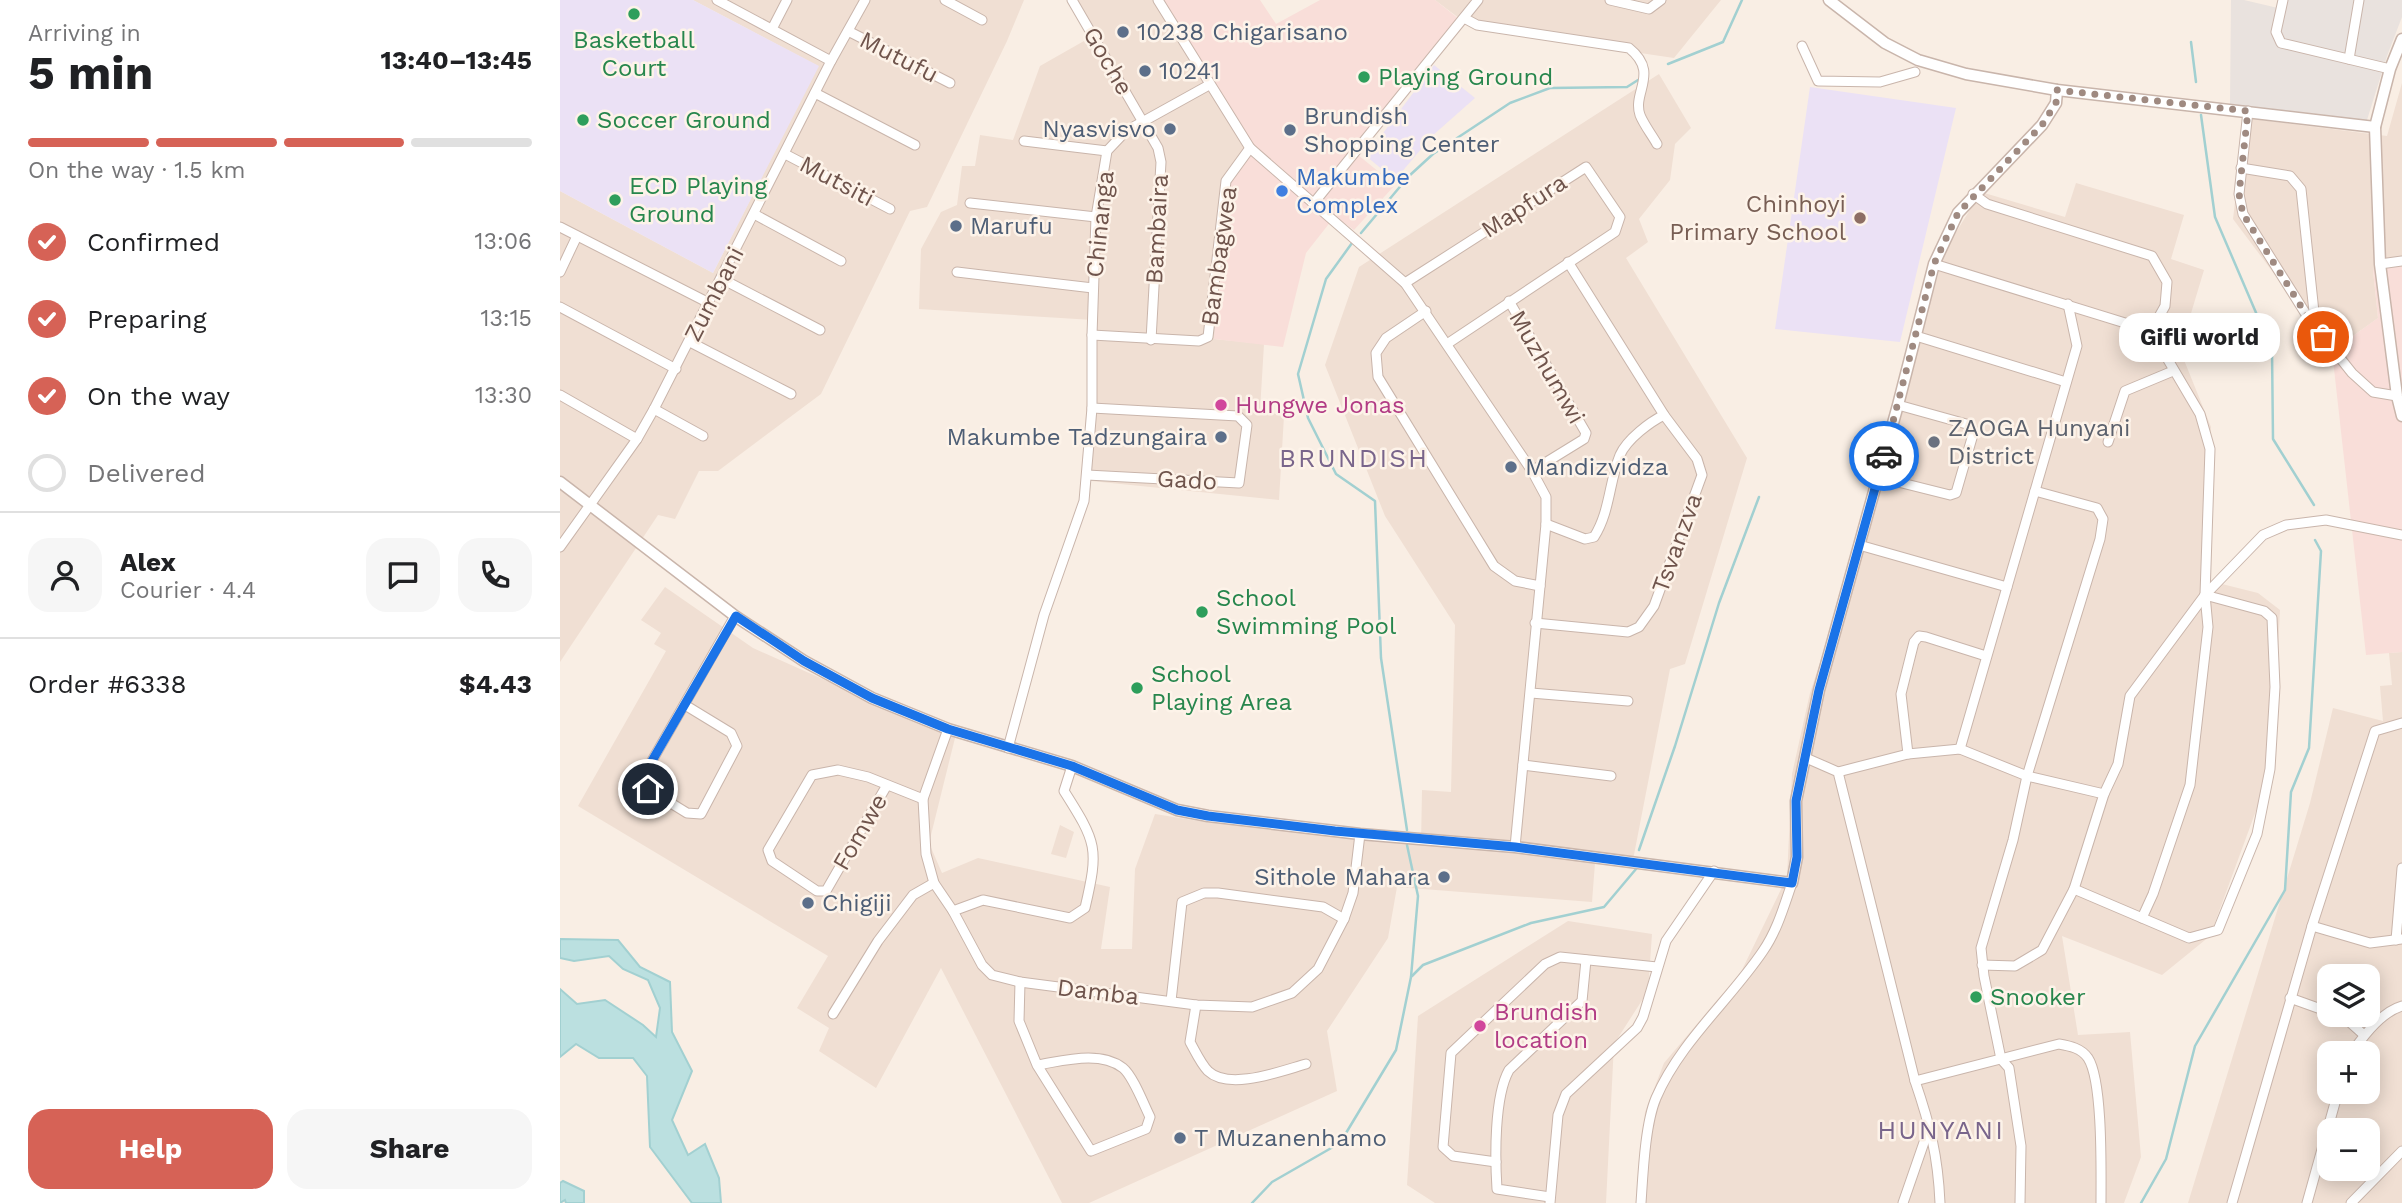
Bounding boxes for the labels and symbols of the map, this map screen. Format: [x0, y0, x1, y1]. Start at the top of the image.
marker: Basketball Court [626, 6, 642, 22]
place label: 10238 Chigarisano [1137, 18, 1348, 46]
street label: Goche [1077, 22, 1139, 100]
marker: 10238 Chigarisano [1115, 24, 1131, 40]
street label: Mutufu [855, 25, 943, 89]
place label: Basketball Court [573, 26, 696, 82]
place label: 10241 [1159, 57, 1220, 85]
marker: 10241 [1137, 63, 1153, 79]
place label: Playing Ground [1378, 63, 1553, 91]
marker: Playing Ground [1356, 69, 1372, 85]
place label: Brundish Shopping Center [1304, 102, 1500, 158]
place label: Soccer Ground [597, 106, 771, 134]
marker: Soccer Ground [575, 112, 591, 128]
place label: Nyasvisvo [1042, 115, 1156, 143]
marker: Nyasvisvo [1162, 121, 1178, 137]
marker: Brundish Shopping Center [1282, 122, 1298, 138]
street label: Mutsiti [795, 150, 879, 212]
place label: Makumbe Complex [1296, 163, 1410, 219]
street label: Mapfura [1476, 168, 1572, 244]
street label: Chinanga [1080, 169, 1120, 279]
place label: ECD Playing Ground [629, 172, 767, 228]
street label: Bambaira [1140, 173, 1174, 285]
marker: Makumbe Complex [1274, 183, 1290, 199]
street label: Bambagwea [1195, 185, 1243, 327]
place label: Chinhoyi Primary School [1669, 190, 1847, 246]
marker: ECD Playing Ground [607, 192, 623, 208]
marker: Chinhoyi Primary School [1852, 210, 1868, 226]
place label: Marufu [970, 212, 1053, 240]
marker: Marufu [948, 218, 964, 234]
street label: Zumbani [678, 242, 750, 346]
street label: Muzhumwi [1503, 305, 1591, 429]
pin [2293, 307, 2353, 367]
callout: Gifli world [2120, 312, 2281, 362]
place label: Hungwe Jonas [1235, 391, 1405, 419]
marker: Hungwe Jonas [1213, 397, 1229, 413]
place label: ZAOGA Hunyani District [1948, 414, 2130, 470]
courier [1849, 421, 1919, 491]
place label: Makumbe Tadzungaira [946, 423, 1207, 451]
marker: Makumbe Tadzungaira [1213, 429, 1229, 445]
marker: ZAOGA Hunyani District [1926, 434, 1942, 450]
district label: BRUNDISH [1279, 443, 1429, 473]
place label: Mandizvidza [1525, 453, 1668, 481]
marker: Mandizvidza [1503, 459, 1519, 475]
street label: Gado [1156, 464, 1218, 496]
street label: Tsvanzva [1646, 489, 1708, 597]
place label: School Swimming Pool [1216, 584, 1397, 640]
marker: School Swimming Pool [1194, 604, 1210, 620]
place label: School Playing Area [1151, 660, 1292, 716]
marker: School Playing Area [1129, 680, 1145, 696]
pin [618, 759, 678, 819]
street label: Fomwe [827, 789, 893, 875]
place label: Sithole Mahara [1254, 863, 1430, 891]
marker: Sithole Mahara [1436, 869, 1452, 885]
place label: Chigiji [822, 889, 892, 917]
marker: Chigiji [800, 895, 816, 911]
street label: Damba [1055, 973, 1141, 1011]
place label: Snooker [1990, 983, 2086, 1011]
marker: Snooker [1968, 989, 1984, 1005]
place label: Brundish location [1494, 998, 1598, 1054]
marker: Brundish location [1472, 1018, 1488, 1034]
district label: HUNYANI [1877, 1115, 2005, 1145]
place label: T Muzanenhamo [1194, 1124, 1387, 1152]
marker: T Muzanenhamo [1172, 1130, 1188, 1146]

